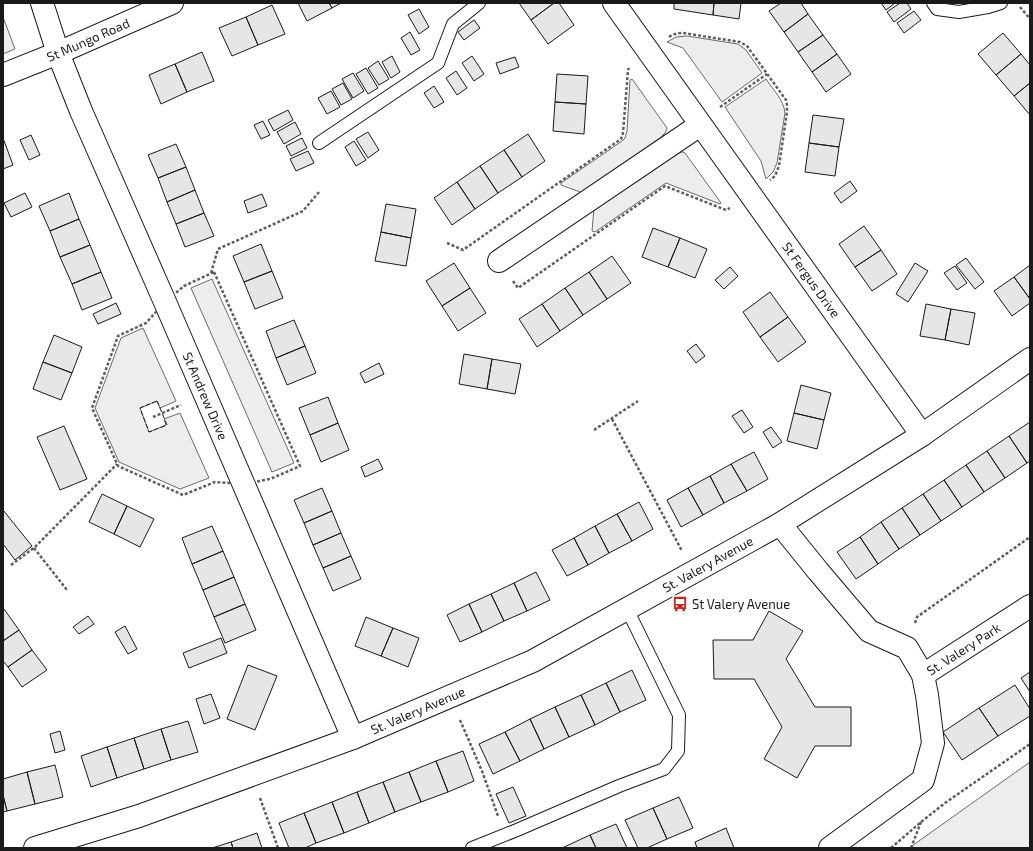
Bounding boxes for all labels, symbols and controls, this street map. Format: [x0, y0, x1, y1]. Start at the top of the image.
street label: St Mungo Road [44, 15, 132, 65]
street label: St Fergus Drive [779, 239, 844, 321]
street label: St Andrew Drive [180, 350, 232, 442]
street label: St. Valery Avenue [659, 533, 756, 596]
bus stop icon: St Valery Avenue [671, 595, 689, 613]
place label: St Valery Avenue [692, 596, 790, 612]
street label: St. Valery Park [923, 619, 1004, 679]
street label: St. Valery Avenue [368, 683, 467, 738]

